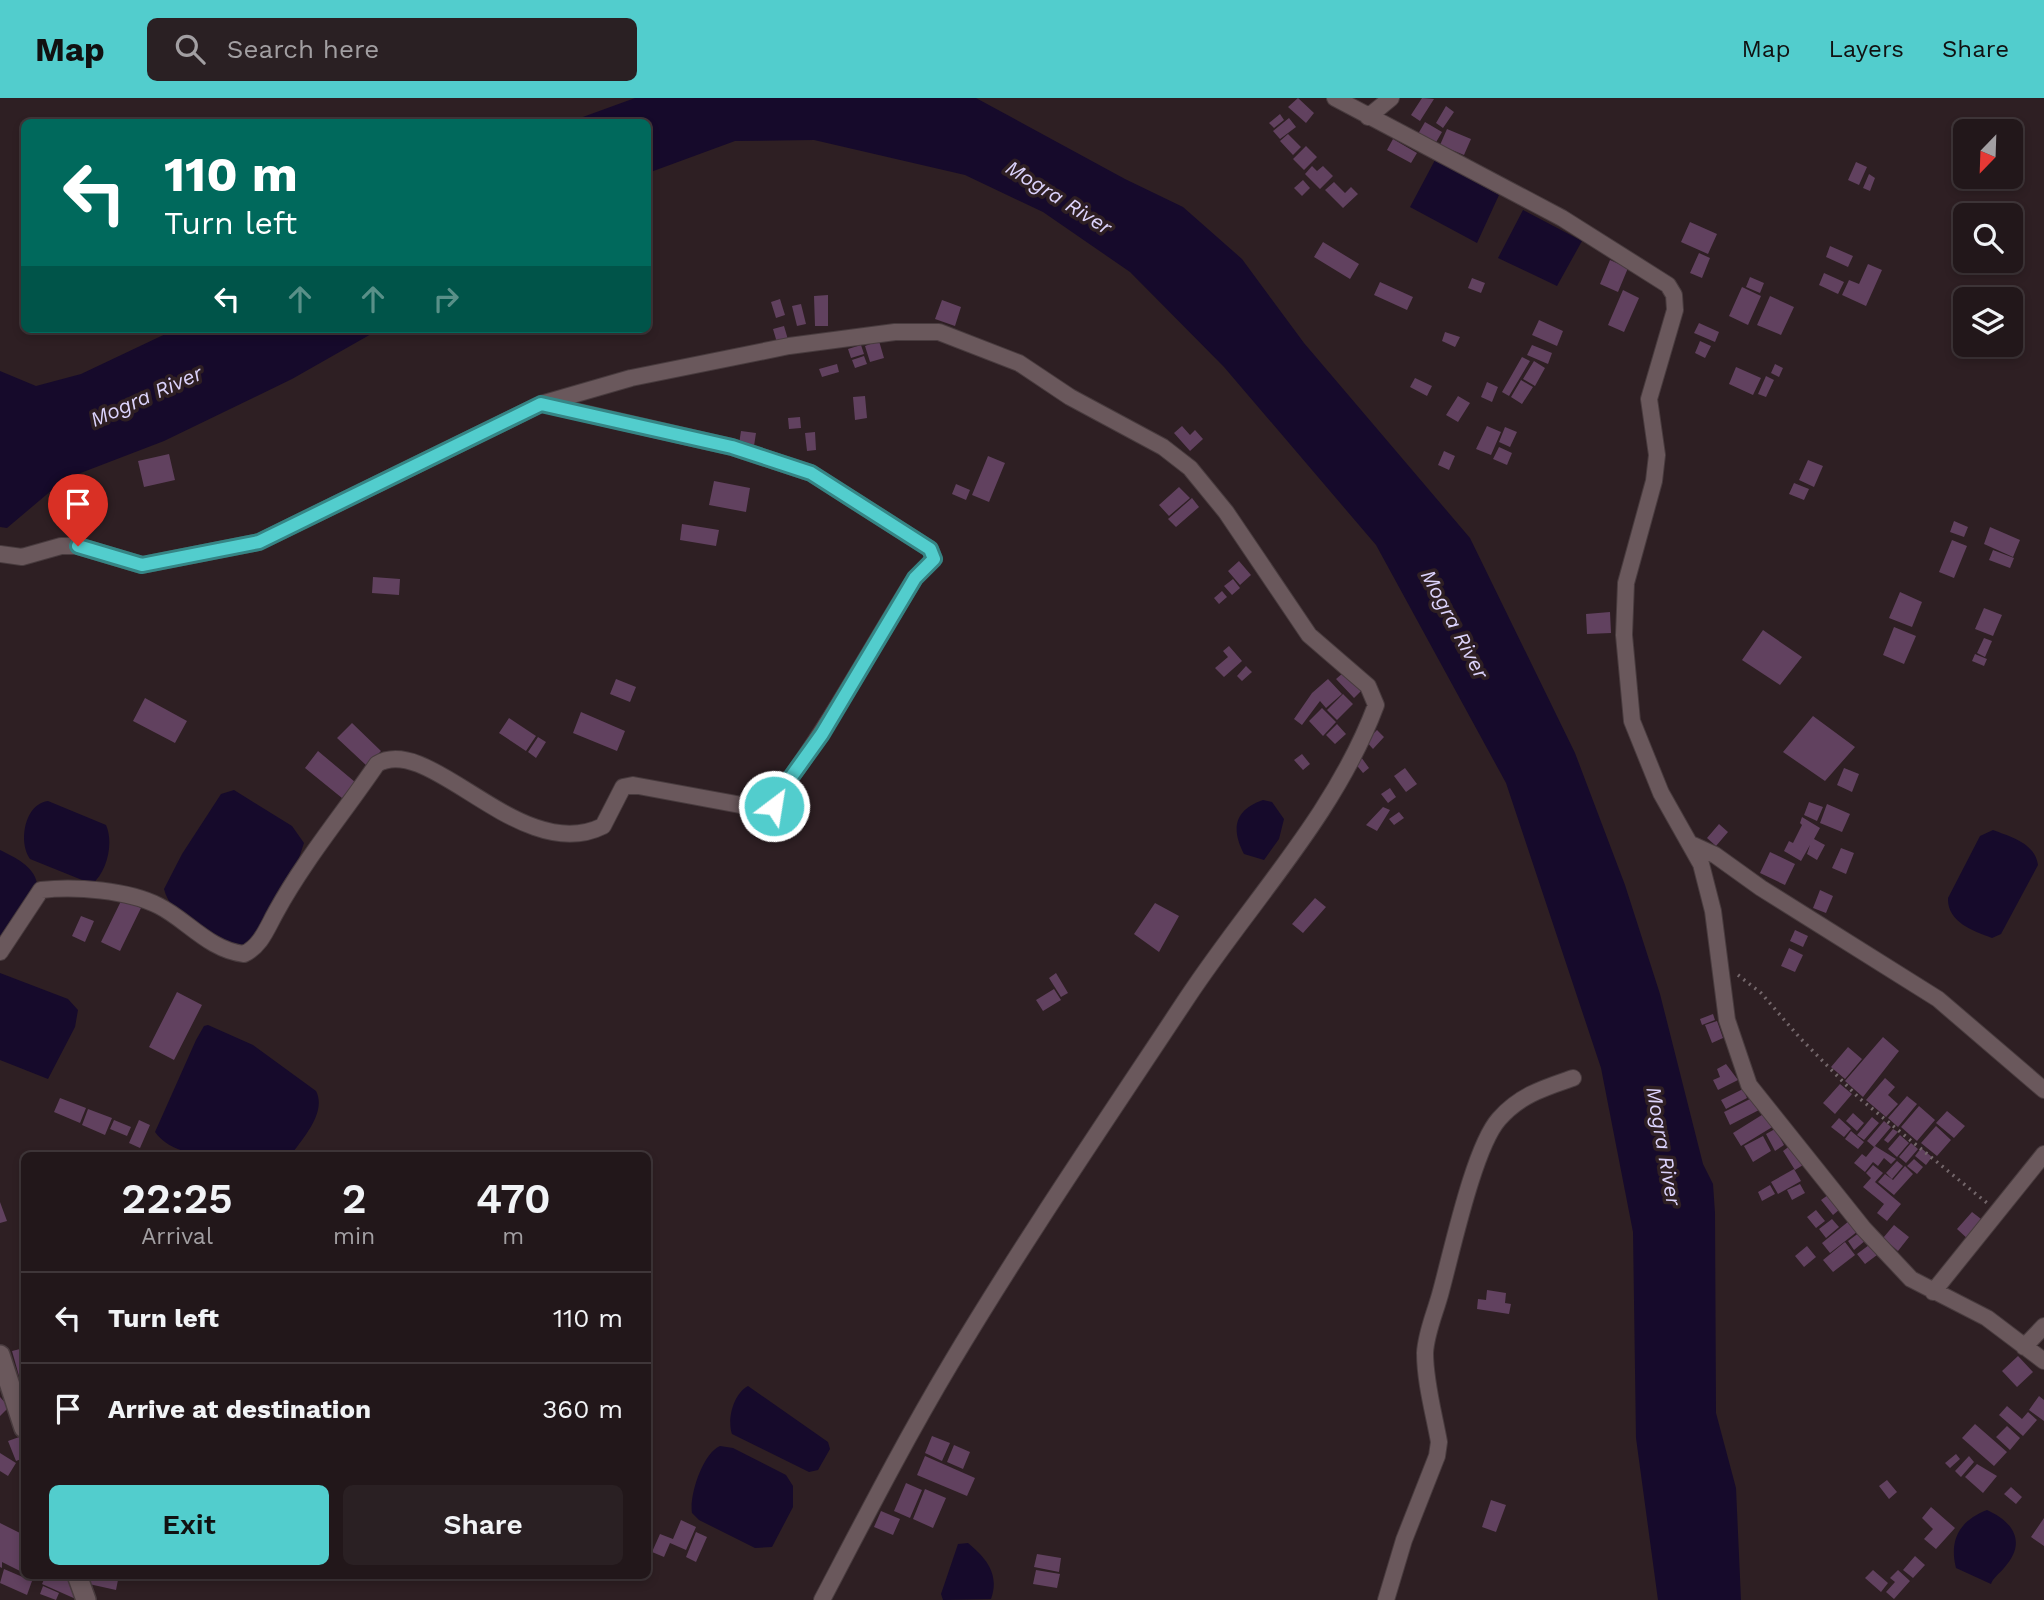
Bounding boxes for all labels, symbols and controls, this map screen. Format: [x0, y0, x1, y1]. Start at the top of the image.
search box [147, 18, 637, 81]
text: Map [35, 30, 105, 69]
icon: search [171, 30, 209, 68]
text: Search here [227, 34, 379, 64]
text: Map [1742, 35, 1790, 63]
text: Layers [1828, 35, 1904, 63]
text: Share [1942, 35, 2009, 63]
north arrow [1953, 119, 2023, 189]
map controls [1953, 119, 2023, 357]
text: 110 m [164, 145, 298, 203]
icon: left [49, 147, 140, 238]
water label: Mogra River [1001, 155, 1117, 240]
button: search [1953, 203, 2023, 273]
text: Turn left [164, 204, 297, 242]
icon: left [208, 280, 246, 318]
icon: ahead [281, 280, 319, 318]
icon: ahead [354, 280, 392, 318]
icon: right [427, 280, 465, 318]
button: layers [1953, 287, 2023, 357]
water label: Mogra River [86, 360, 207, 432]
pin [48, 474, 108, 546]
icon: arrive [59, 485, 97, 523]
water label: Mogra River [1416, 565, 1495, 684]
position arrow [737, 769, 811, 843]
water label: Mogra River [1641, 1085, 1687, 1208]
text: 22:25 [121, 1174, 233, 1223]
text: 2 [342, 1174, 367, 1223]
text: 470 [476, 1174, 551, 1223]
text: Arrival [141, 1223, 213, 1250]
text: min [333, 1223, 375, 1250]
text: m [502, 1223, 524, 1250]
icon: left [49, 1299, 87, 1337]
text: Turn left [108, 1303, 219, 1333]
text: 110 m [553, 1303, 623, 1333]
icon: arrive [49, 1390, 87, 1428]
text: Arrive at destination [108, 1394, 371, 1424]
text: 360 m [542, 1394, 623, 1424]
button: Exit [49, 1485, 329, 1565]
button: Share [343, 1485, 623, 1565]

